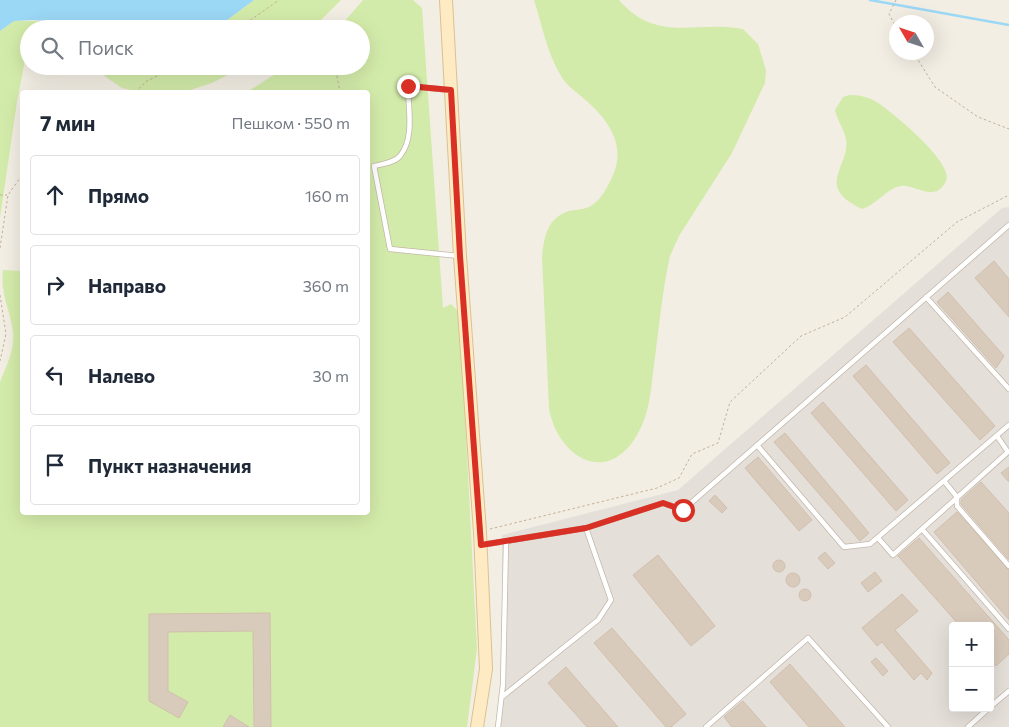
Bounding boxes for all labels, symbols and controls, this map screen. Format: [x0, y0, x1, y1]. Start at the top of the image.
north arrow [889, 15, 934, 60]
search box [20, 20, 370, 75]
icon: search [38, 34, 66, 62]
text: Поиск [78, 36, 134, 59]
route end [397, 75, 420, 98]
text: 7 мин [40, 110, 96, 135]
text: Пешком · 550 m [231, 113, 350, 132]
icon: ahead [41, 181, 69, 209]
text: Прямо [88, 184, 149, 207]
text: 160 m [305, 186, 349, 205]
icon: right [41, 271, 69, 299]
text: Направо [88, 274, 166, 297]
text: 360 m [303, 276, 349, 295]
icon: left [41, 361, 69, 389]
text: Налево [88, 364, 155, 387]
text: 30 m [312, 366, 349, 385]
icon: arrive [41, 451, 69, 479]
text: Пункт назначения [88, 454, 251, 477]
route start [672, 499, 695, 522]
map controls [949, 622, 994, 712]
button: + [949, 622, 994, 667]
button: − [949, 667, 994, 712]

